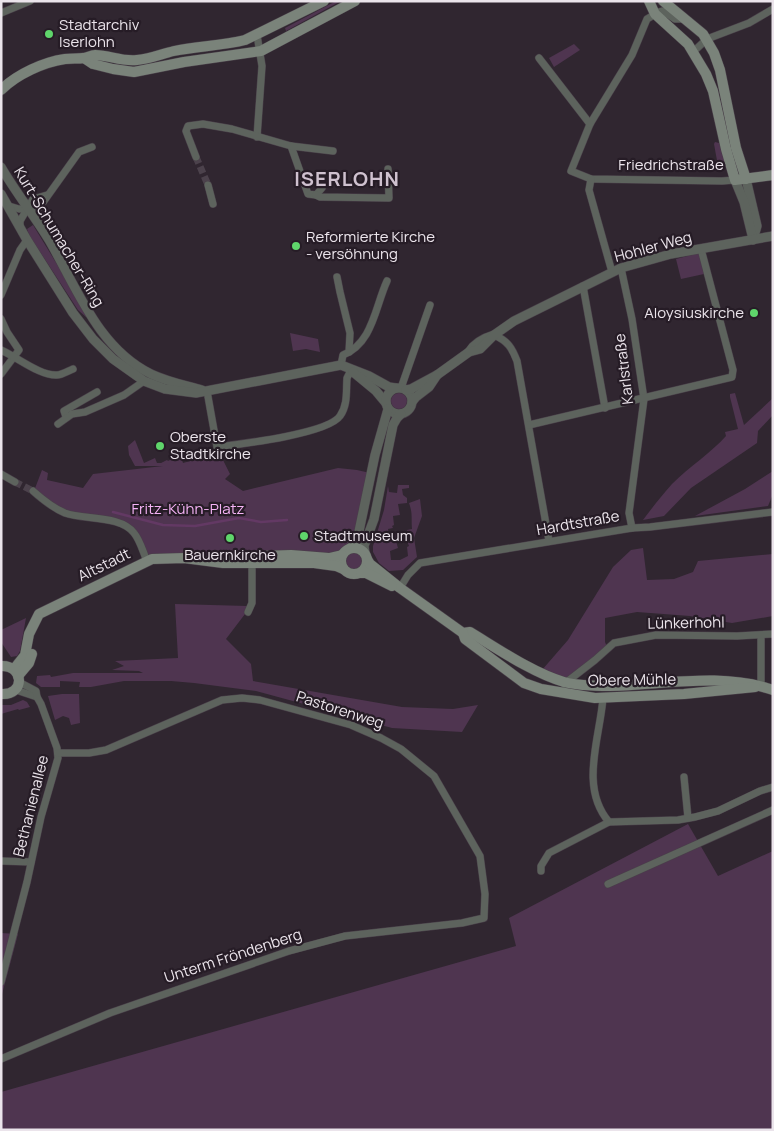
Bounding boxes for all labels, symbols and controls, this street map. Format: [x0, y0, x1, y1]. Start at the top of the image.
place label: Stadtarchiv Iserlohn [59, 14, 140, 52]
marker: Stadtarchiv Iserlohn [43, 28, 55, 40]
street label: Friedrichstraße [618, 154, 724, 175]
street label: Kurt-Schumacher-Ring [9, 163, 110, 311]
district label: ISERLOHN [294, 165, 400, 192]
place label: Reformierte Kirche - versöhnung [306, 226, 435, 264]
street label: Hohler Weg [612, 226, 694, 267]
marker: Reformierte Kirche - versöhnung [290, 240, 302, 252]
place label: Aloysiuskirche [644, 302, 744, 323]
marker: Aloysiuskirche [748, 307, 760, 319]
street label: Karlstraße [609, 332, 638, 406]
place label: Oberste Stadtkirche [170, 426, 251, 464]
marker: Oberste Stadtkirche [154, 440, 166, 452]
park label: Fritz-Kühn-Platz [132, 498, 245, 519]
street label: Hardtstraße [535, 505, 621, 540]
place label: Stadtmuseum [314, 525, 412, 546]
marker: Stadtmuseum [298, 530, 310, 542]
marker: Bauernkirche [224, 532, 236, 544]
street label: Altstadt [74, 543, 134, 586]
place label: Bauernkirche [184, 544, 276, 565]
street label: Lünkerhohl [647, 611, 725, 634]
street label: Obere Mühle [588, 668, 677, 691]
street label: Pastorenweg [294, 685, 387, 734]
street label: Bethanienallee [8, 753, 53, 859]
street label: Unterm Fröndenberg [161, 923, 304, 988]

